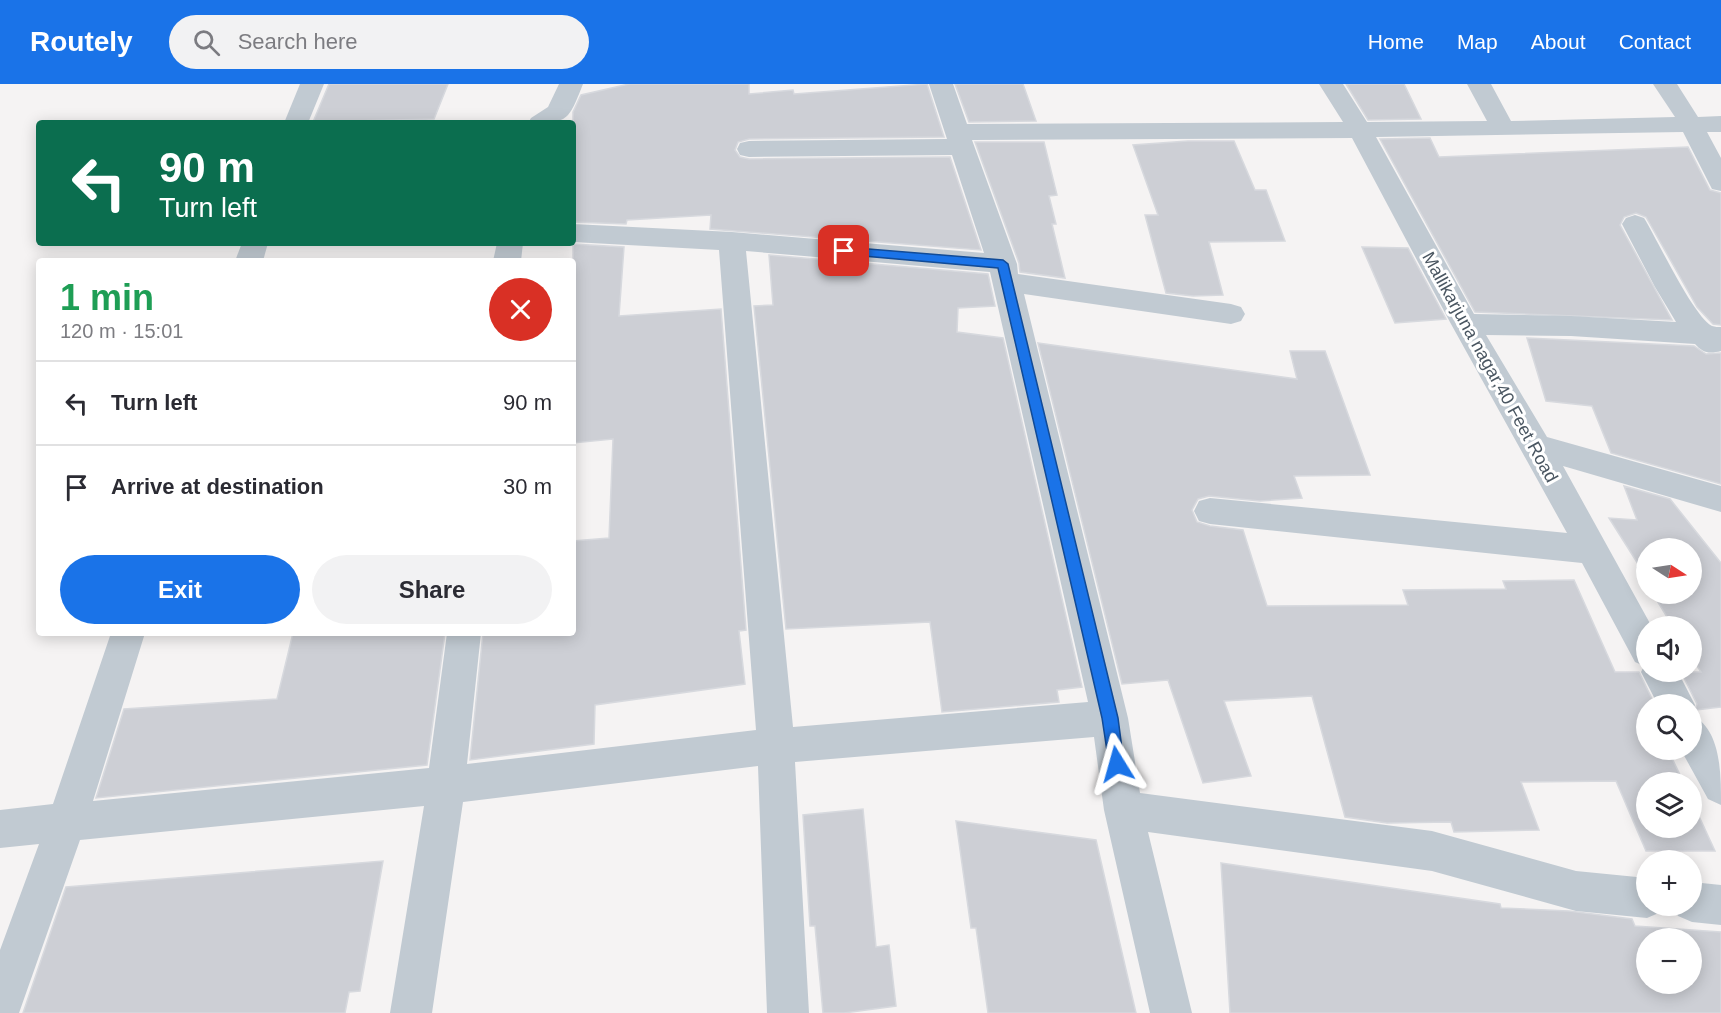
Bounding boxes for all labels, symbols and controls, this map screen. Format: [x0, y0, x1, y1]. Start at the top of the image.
search box [169, 15, 589, 69]
text: Routely [30, 26, 133, 57]
icon: search [190, 26, 223, 59]
text: Search here [238, 29, 358, 54]
text: Home [1368, 30, 1424, 53]
text: Map [1457, 30, 1498, 53]
text: About [1531, 30, 1586, 53]
text: Contact [1619, 30, 1691, 53]
icon: left [60, 144, 138, 222]
text: 90 m [159, 144, 255, 191]
text: Turn left [159, 193, 257, 223]
pin [818, 225, 869, 276]
icon: arrive [827, 234, 860, 267]
street label: Mallikarjuna nagar,40 Feet Road [1418, 248, 1562, 486]
text: 1 min [60, 277, 154, 318]
button: close [489, 278, 552, 341]
text: 120 m · 15:01 [60, 320, 183, 342]
icon: left [60, 387, 93, 420]
text: Turn left [111, 390, 197, 415]
text: 90 m [503, 390, 552, 415]
icon: arrive [60, 471, 93, 504]
text: Arrive at destination [111, 474, 324, 499]
text: 30 m [503, 474, 552, 499]
north arrow [1636, 538, 1702, 604]
map controls [1636, 538, 1702, 994]
button: Exit [60, 555, 300, 624]
button: Share [312, 555, 552, 624]
button: sound [1636, 616, 1702, 682]
button: search [1636, 694, 1702, 760]
position arrow [1085, 732, 1149, 796]
button: layers [1636, 772, 1702, 838]
button: + [1636, 850, 1702, 916]
button: − [1636, 928, 1702, 994]

